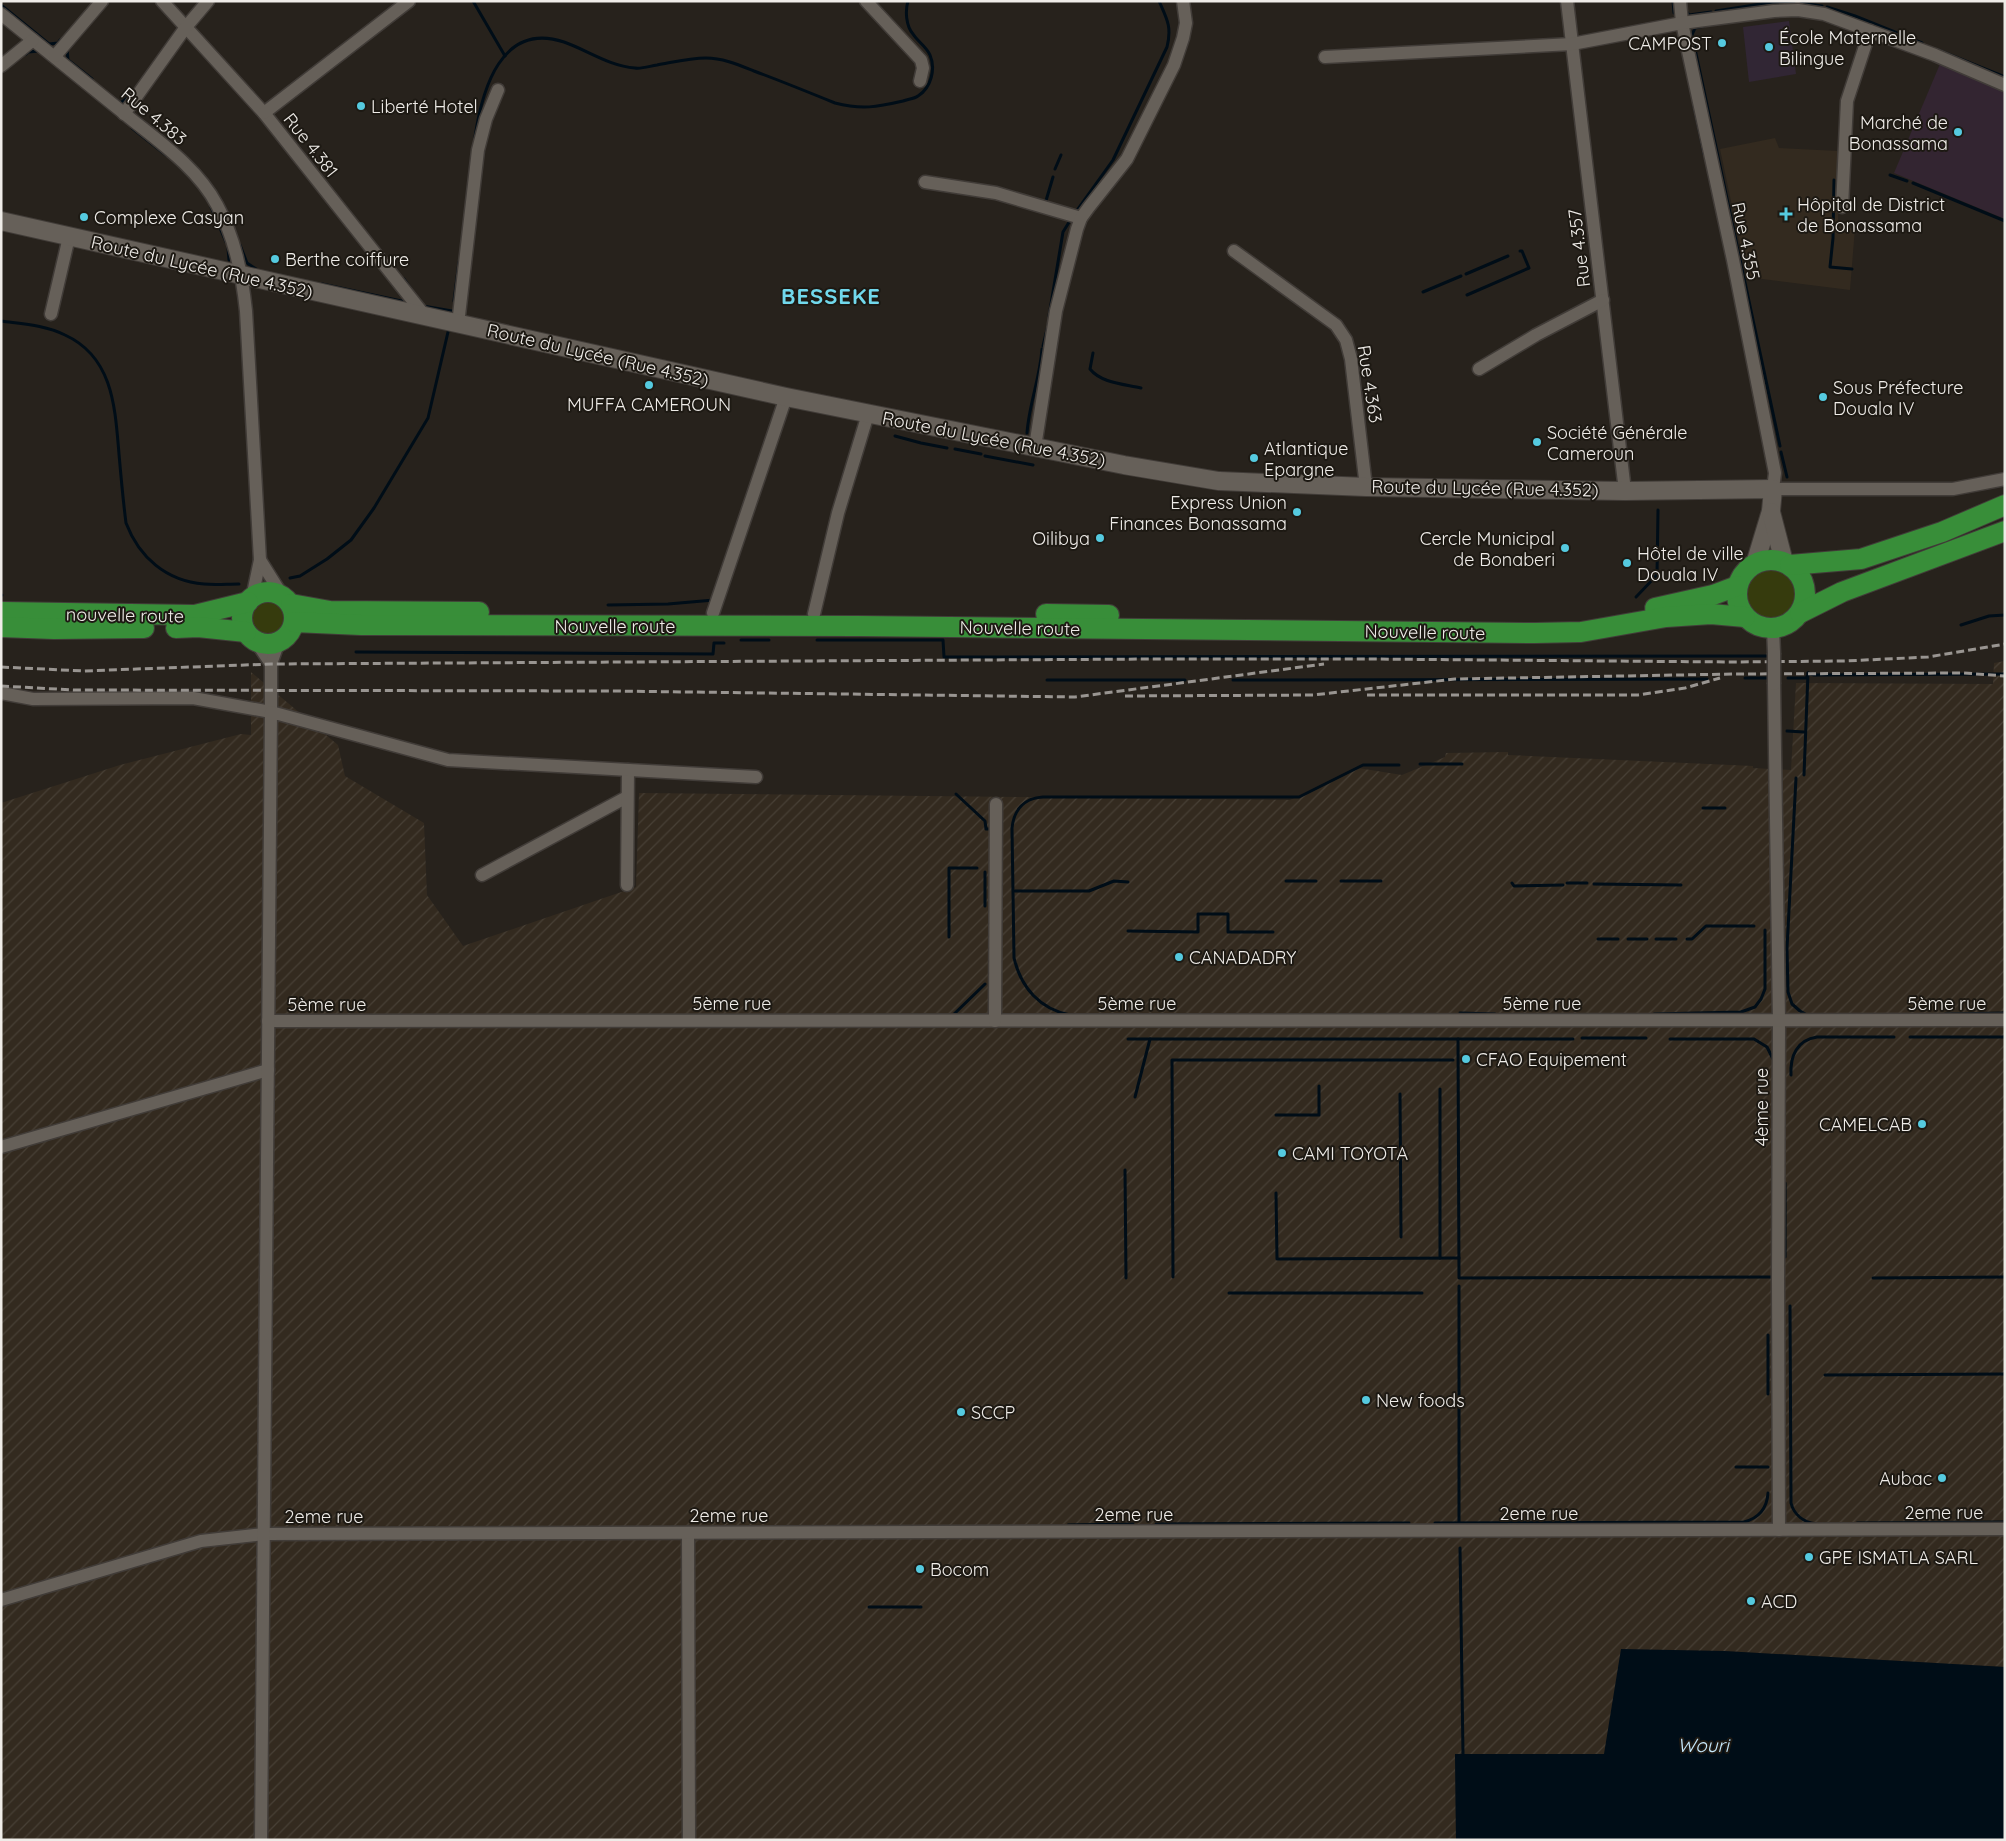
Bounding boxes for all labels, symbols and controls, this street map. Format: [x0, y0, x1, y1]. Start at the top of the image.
place label: École Maternelle Bilingue [1779, 26, 1916, 70]
place label: CAMPOST [1628, 32, 1712, 55]
marker: CAMPOST [1716, 37, 1728, 49]
marker: École Maternelle Bilingue [1763, 41, 1775, 53]
street label: Rue 4.383 [117, 82, 191, 150]
place label: Liberté Hotel [371, 95, 478, 118]
marker: Liberté Hotel [355, 100, 367, 112]
street label: Rue 4.381 [279, 108, 343, 182]
place label: Marché de Bonassama [1849, 111, 1948, 155]
marker: Marché de Bonassama [1952, 126, 1964, 138]
place label: Hôpital de District de Bonassama [1797, 193, 1945, 237]
street label: Rue 4.355 [1727, 200, 1765, 282]
place label: Complexe Casyan [94, 206, 244, 229]
marker: Hôpital de District de Bonassama [1779, 207, 1793, 221]
street label: Rue 4.357 [1563, 208, 1595, 288]
marker: Complexe Casyan [78, 211, 90, 223]
street label: Route du Lycée (Rue 4.352) [89, 230, 315, 304]
place label: Berthe coiffure [285, 248, 409, 271]
marker: Berthe coiffure [269, 253, 281, 265]
district label: BESSEKE [781, 282, 881, 310]
street label: Route du Lycée (Rue 4.352) [485, 318, 711, 392]
street label: Rue 4.363 [1353, 343, 1387, 425]
place label: Sous Préfecture Douala IV [1833, 376, 1963, 420]
marker: MUFFA CAMEROUN [643, 379, 655, 391]
marker: Sous Préfecture Douala IV [1817, 391, 1829, 403]
place label: MUFFA CAMEROUN [567, 393, 731, 416]
street label: Route du Lycée (Rue 4.352) [880, 406, 1108, 472]
place label: Société Générale Cameroun [1547, 421, 1687, 465]
marker: Société Générale Cameroun [1531, 436, 1543, 448]
place label: Atlantique Epargne [1264, 437, 1348, 481]
marker: Atlantique Epargne [1248, 452, 1260, 464]
street label: Route du Lycée (Rue 4.352) [1371, 475, 1599, 501]
place label: Express Union Finances Bonassama [1109, 491, 1287, 535]
marker: Express Union Finances Bonassama [1291, 506, 1303, 518]
place label: Oilibya [1032, 527, 1090, 550]
place label: Cercle Municipal de Bonaberi [1420, 527, 1555, 571]
marker: Oilibya [1094, 532, 1106, 544]
marker: Cercle Municipal de Bonaberi [1559, 542, 1571, 554]
place label: Hôtel de ville Douala IV [1637, 542, 1744, 586]
marker: Hôtel de ville Douala IV [1621, 557, 1633, 569]
street label: nouvelle route [66, 602, 184, 628]
street label: Nouvelle route [555, 615, 675, 638]
street label: Nouvelle route [959, 615, 1081, 641]
street label: Nouvelle route [1364, 619, 1486, 645]
place label: CANADADRY [1189, 946, 1296, 969]
marker: CANADADRY [1173, 951, 1185, 963]
street label: 5ème rue [693, 992, 771, 1015]
street label: 5ème rue [1098, 992, 1176, 1015]
street label: 5ème rue [1503, 992, 1581, 1015]
street label: 5ème rue [1908, 992, 1986, 1015]
street label: 5ème rue [288, 993, 366, 1016]
place label: CFAO Equipement [1476, 1048, 1627, 1071]
marker: CFAO Equipement [1460, 1053, 1472, 1065]
street label: 4ème rue [1750, 1068, 1773, 1146]
place label: CAMELCAB [1819, 1113, 1912, 1136]
marker: CAMELCAB [1916, 1118, 1928, 1130]
place label: CAMI TOYOTA [1292, 1142, 1409, 1165]
marker: CAMI TOYOTA [1276, 1147, 1288, 1159]
place label: New foods [1376, 1389, 1465, 1412]
marker: New foods [1360, 1394, 1372, 1406]
place label: SCCP [971, 1401, 1015, 1424]
marker: SCCP [955, 1406, 967, 1418]
place label: Aubac [1879, 1467, 1932, 1490]
marker: Aubac [1936, 1472, 1948, 1484]
street label: 2eme rue [1905, 1501, 1983, 1524]
street label: 2eme rue [1500, 1502, 1578, 1525]
street label: 2eme rue [1095, 1503, 1173, 1526]
street label: 2eme rue [690, 1504, 768, 1527]
street label: 2eme rue [285, 1505, 363, 1528]
place label: GPE ISMATLA SARL [1819, 1546, 1978, 1569]
marker: GPE ISMATLA SARL [1803, 1551, 1815, 1563]
place label: Bocom [930, 1558, 989, 1581]
marker: Bocom [914, 1563, 926, 1575]
place label: ACD [1761, 1590, 1797, 1613]
marker: ACD [1745, 1595, 1757, 1607]
water label: Wouri [1677, 1733, 1731, 1757]

